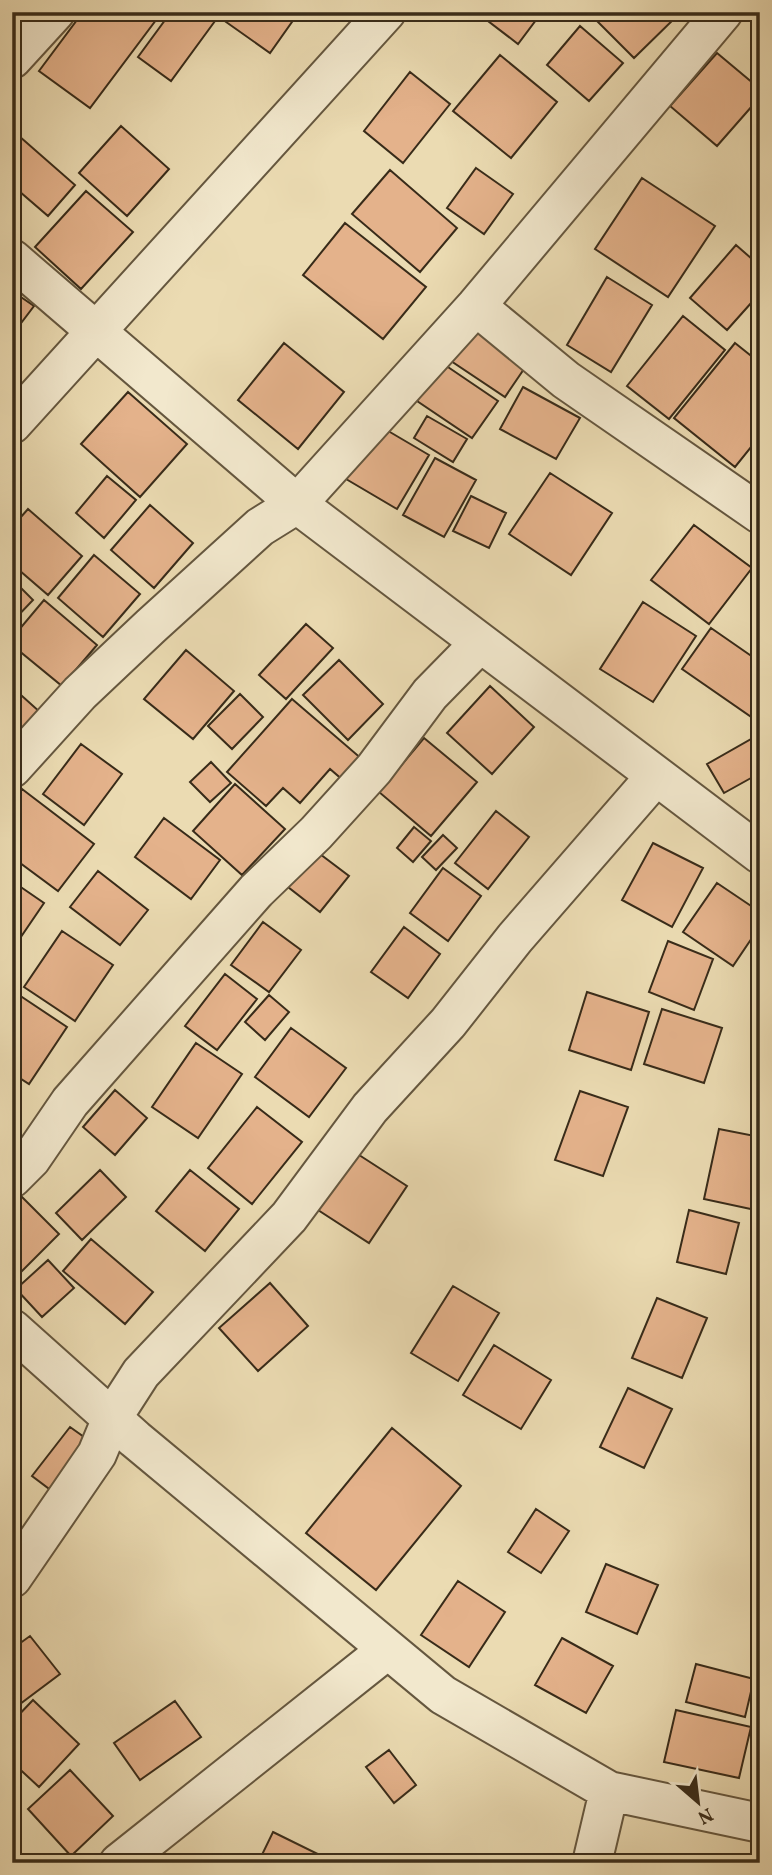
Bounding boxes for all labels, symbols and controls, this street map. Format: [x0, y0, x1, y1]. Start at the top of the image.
north arrow [664, 1766, 734, 1836]
text: N [693, 1801, 717, 1830]

